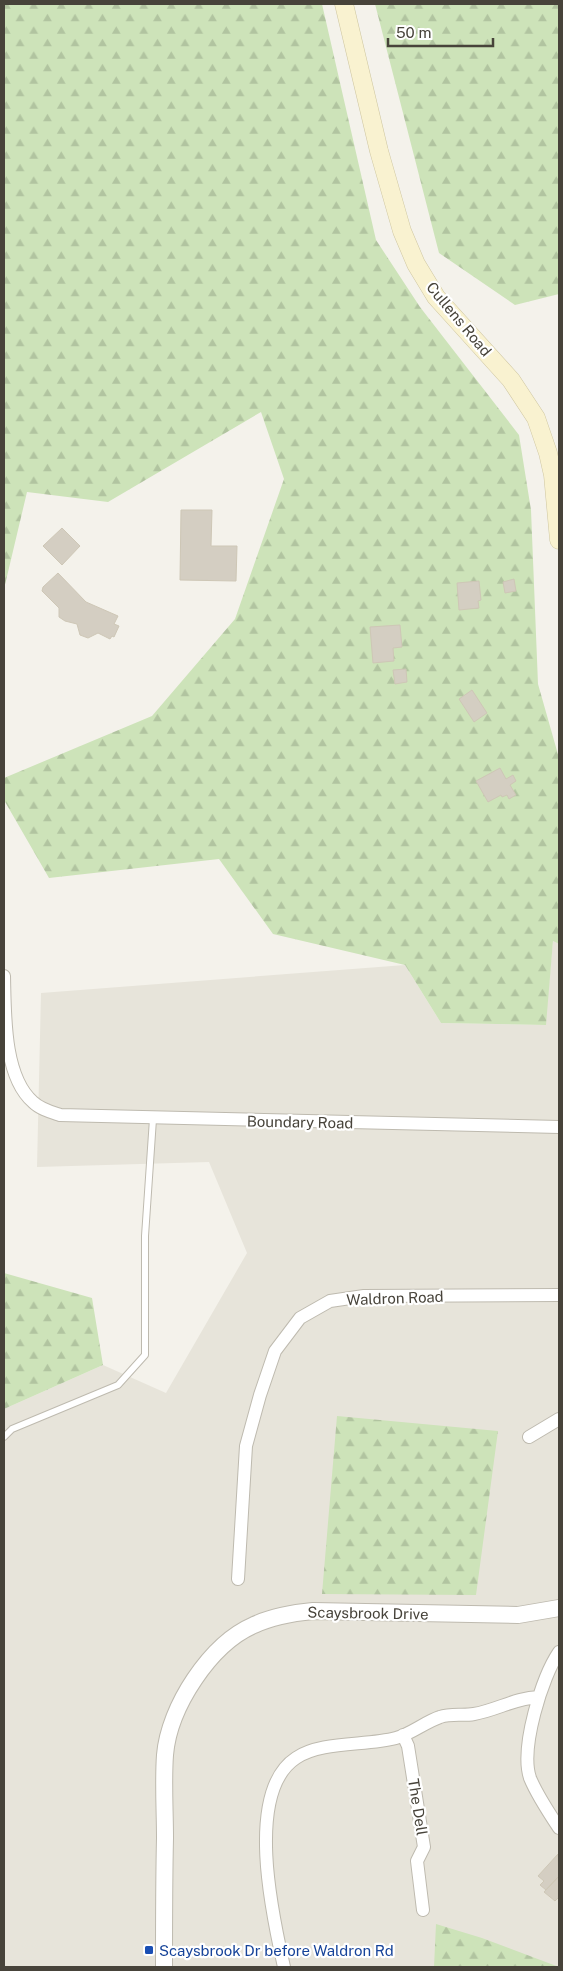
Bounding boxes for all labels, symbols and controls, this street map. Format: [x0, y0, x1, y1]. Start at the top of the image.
scale bar [388, 15, 493, 47]
text: 50 m [396, 24, 431, 41]
street label: Cullens Road [423, 279, 495, 359]
street label: Boundary Road [247, 1113, 353, 1131]
street label: Waldron Road [346, 1288, 444, 1308]
street label: Scaysbrook Drive [307, 1603, 429, 1623]
street label: The Dell [405, 1777, 431, 1837]
place label: Scaysbrook Dr before Waldron Rd [159, 1942, 394, 1959]
marker: Scaysbrook Dr before Waldron Rd [143, 1944, 155, 1956]

